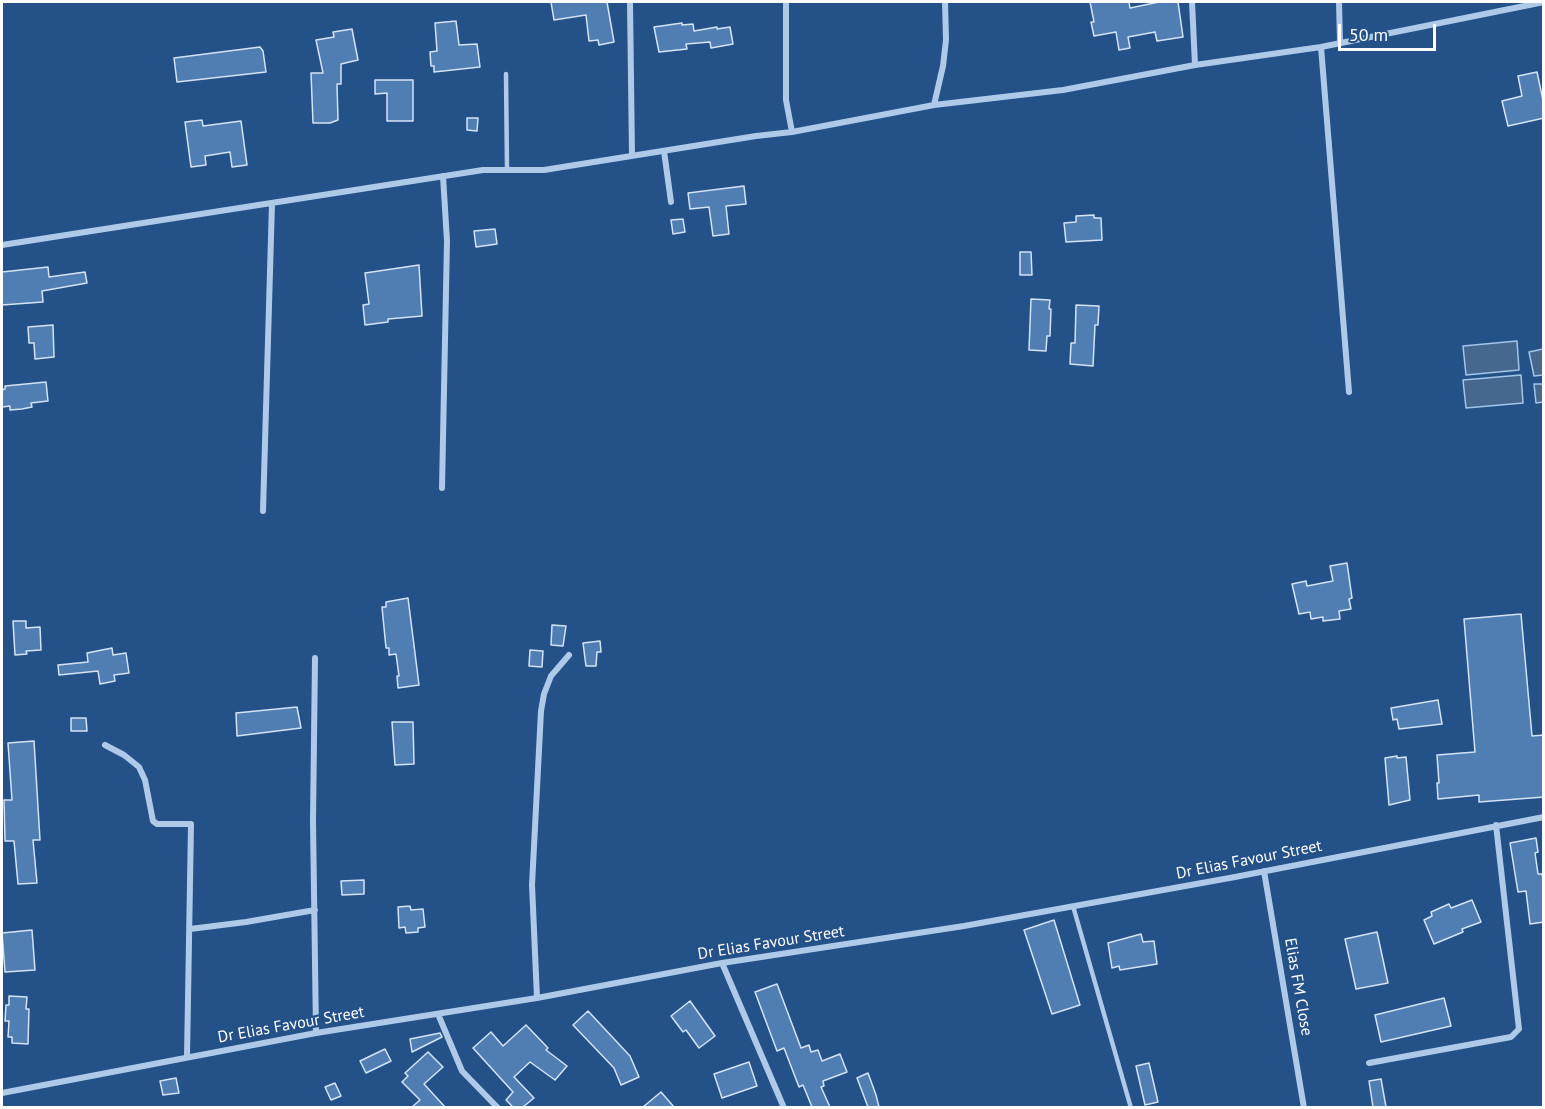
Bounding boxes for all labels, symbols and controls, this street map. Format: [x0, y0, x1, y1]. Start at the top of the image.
scale bar [1341, 12, 1438, 50]
text: 50 m [1349, 23, 1388, 46]
street label: Dr Elias Favour Street [1174, 836, 1324, 884]
street label: Dr Elias Favour Street [696, 922, 846, 964]
street label: Elias FM Close [1280, 937, 1316, 1037]
street label: Dr Elias Favour Street [216, 1003, 366, 1047]

